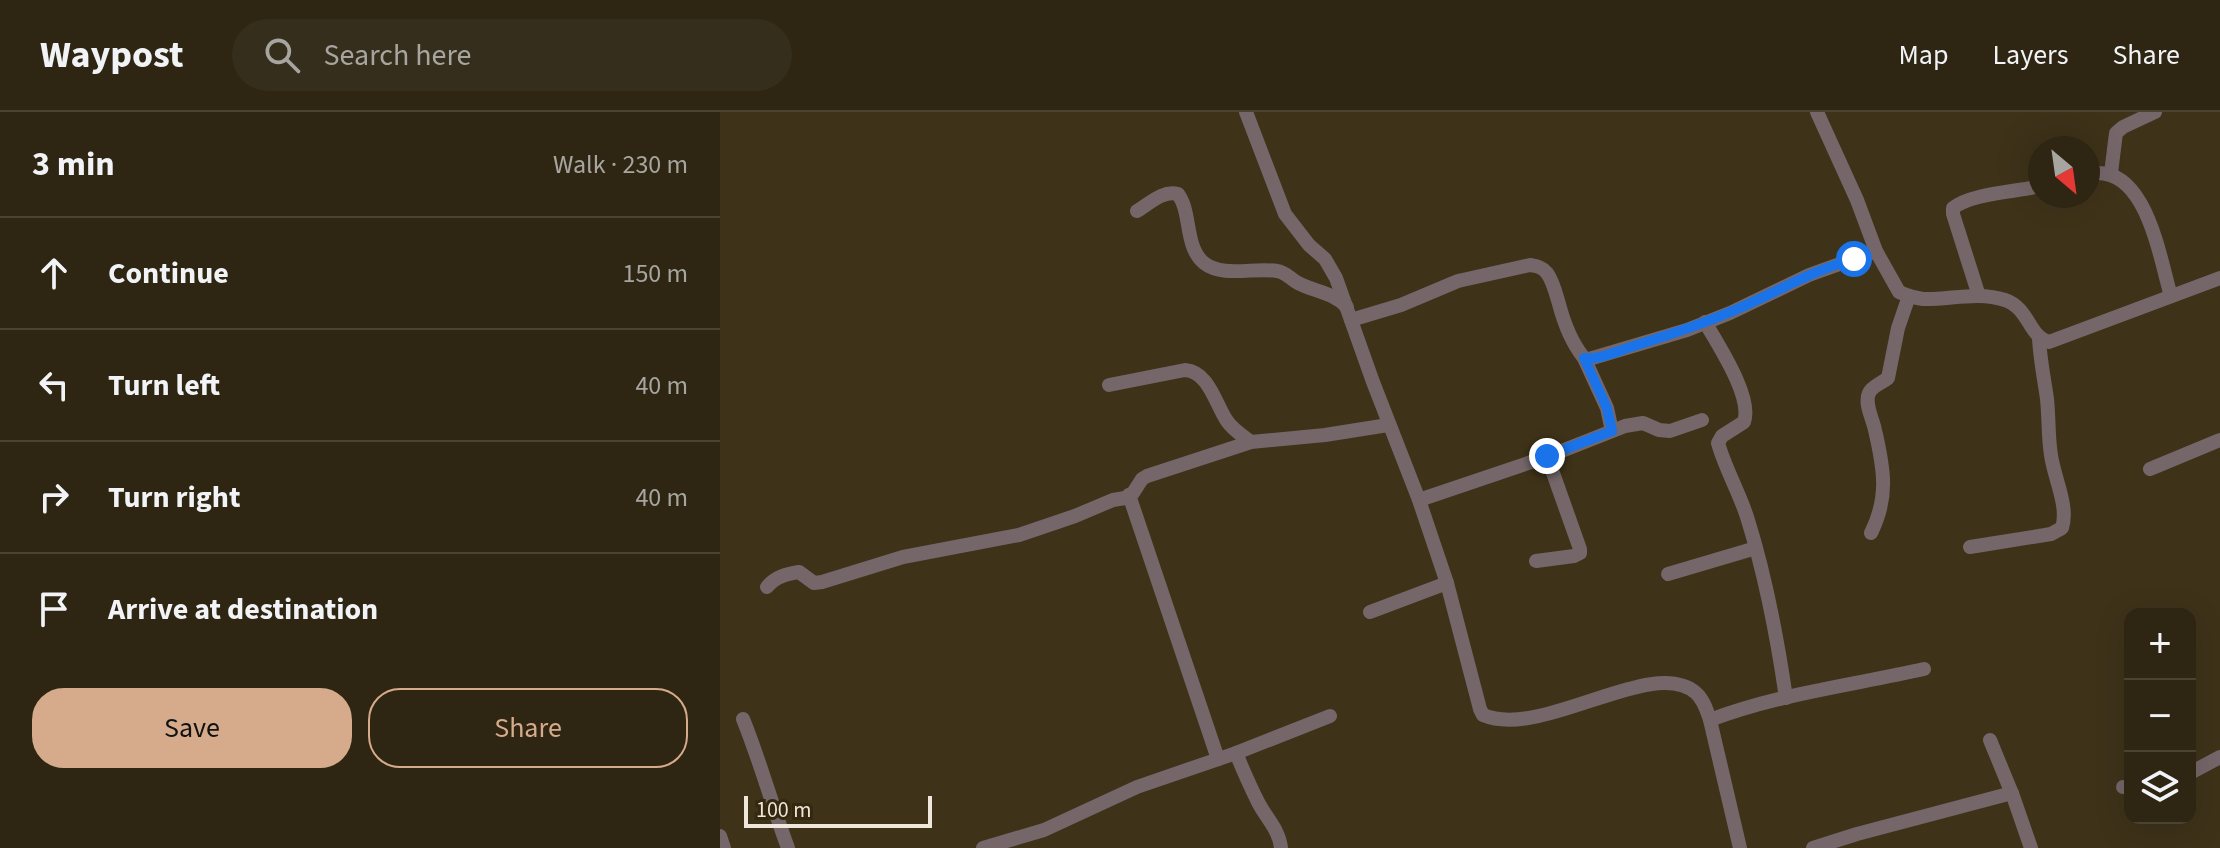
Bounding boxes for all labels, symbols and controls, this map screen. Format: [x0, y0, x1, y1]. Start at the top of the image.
search box [232, 19, 792, 91]
text: Waypost [40, 28, 184, 82]
icon: search [260, 33, 304, 77]
text: Search here [324, 34, 471, 77]
text: Map [1898, 35, 1948, 75]
text: Layers [1992, 35, 2068, 75]
text: Share [2112, 35, 2180, 75]
north arrow [2028, 136, 2100, 208]
text: 3 min [32, 140, 115, 189]
text: Walk · 230 m [553, 146, 688, 183]
route start [1836, 241, 1872, 277]
icon: ahead [32, 251, 76, 295]
text: Continue [108, 252, 229, 295]
text: 150 m [622, 255, 688, 292]
icon: left [32, 363, 76, 407]
text: Turn left [108, 364, 220, 407]
text: 40 m [635, 367, 688, 404]
route end [1529, 438, 1565, 474]
icon: right [32, 475, 76, 519]
text: Turn right [108, 476, 240, 519]
text: 40 m [635, 479, 688, 516]
icon: arrive [32, 587, 76, 631]
text: Arrive at destination [108, 588, 378, 631]
map controls [2124, 608, 2196, 824]
button: + [2124, 608, 2196, 680]
button: − [2124, 680, 2196, 752]
button: Save [32, 688, 352, 768]
button: Share [368, 688, 688, 768]
button: layers [2124, 752, 2196, 824]
scale bar [744, 792, 932, 828]
text: 100 m [756, 794, 811, 826]

